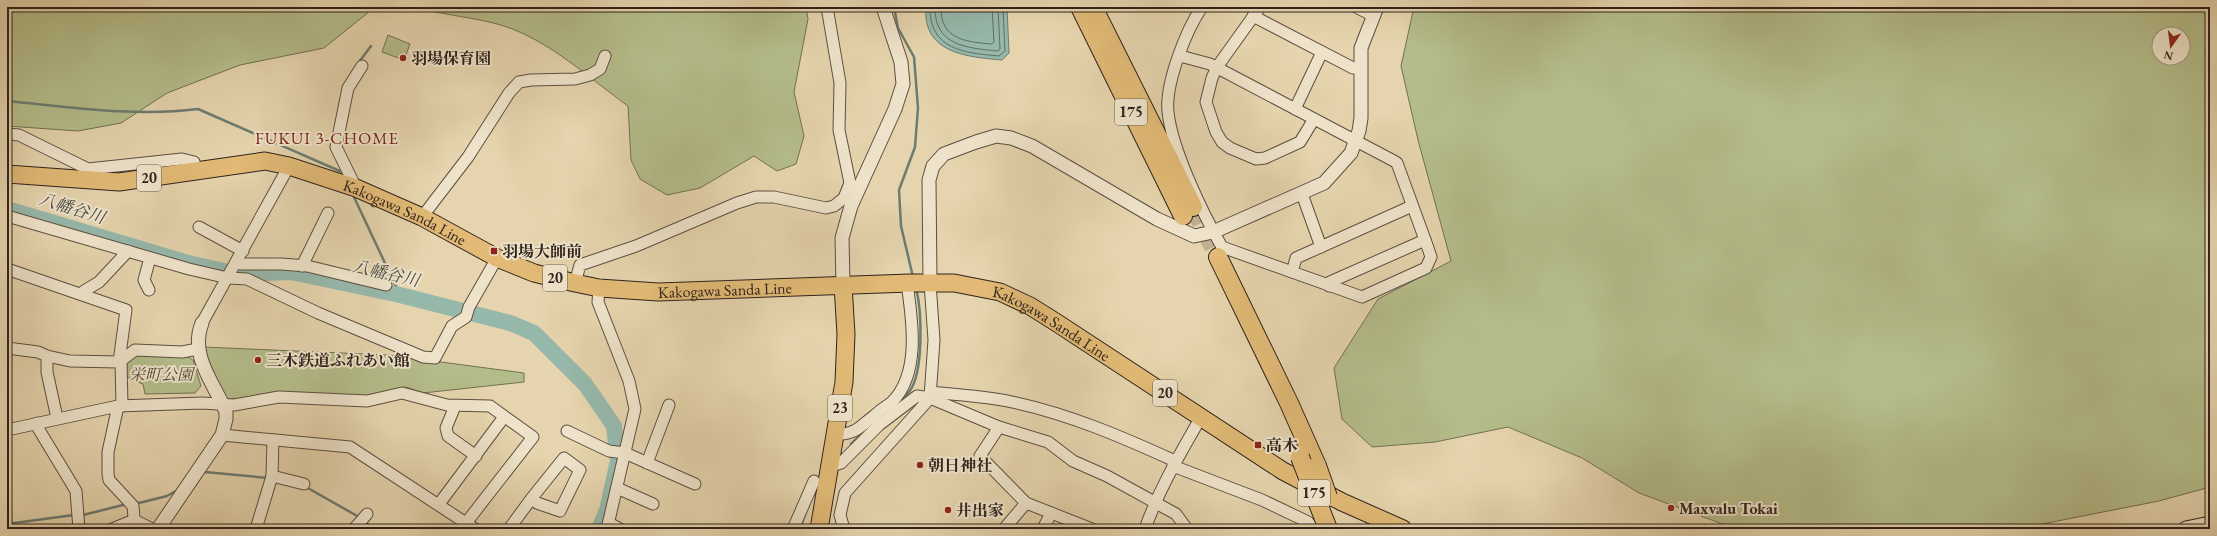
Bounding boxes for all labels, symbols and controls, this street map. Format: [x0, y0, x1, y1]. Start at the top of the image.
north arrow [2151, 26, 2191, 66]
place label: 羽場保育園 [411, 48, 491, 69]
text: N [2162, 48, 2175, 64]
marker: 羽場保育園 [398, 53, 408, 63]
road number: 175 [1115, 99, 1147, 125]
district label: FUKUI 3-CHOME [255, 127, 399, 149]
road number: 20 [137, 165, 161, 191]
street label: Kakogawa Sanda Line [340, 174, 470, 250]
water label: 八幡谷川 [36, 188, 110, 229]
place label: 羽場大師前 [502, 241, 582, 262]
marker: 羽場大師前 [489, 246, 499, 256]
water label: 八幡谷川 [350, 255, 424, 292]
road number: 20 [543, 265, 567, 291]
street label: Kakogawa Sanda Line [657, 277, 792, 303]
street label: Kakogawa Sanda Line [991, 281, 1114, 366]
place label: 三木鉄道ふれあい館 [266, 350, 410, 371]
marker: 三木鉄道ふれあい館 [253, 355, 263, 365]
park label: 栄町公園 [129, 364, 196, 385]
road number: 20 [1153, 380, 1177, 406]
road number: 23 [828, 395, 852, 421]
place label: 高木 [1266, 435, 1298, 456]
marker: 高木 [1253, 440, 1263, 450]
place label: 朝日神社 [928, 455, 992, 476]
marker: 朝日神社 [915, 460, 925, 470]
road number: 175 [1298, 480, 1330, 506]
place label: Maxvalu Tokai [1679, 498, 1778, 519]
place label: 井出家 [956, 500, 1004, 521]
marker: Maxvalu Tokai [1666, 503, 1676, 513]
marker: 井出家 [943, 505, 953, 515]

